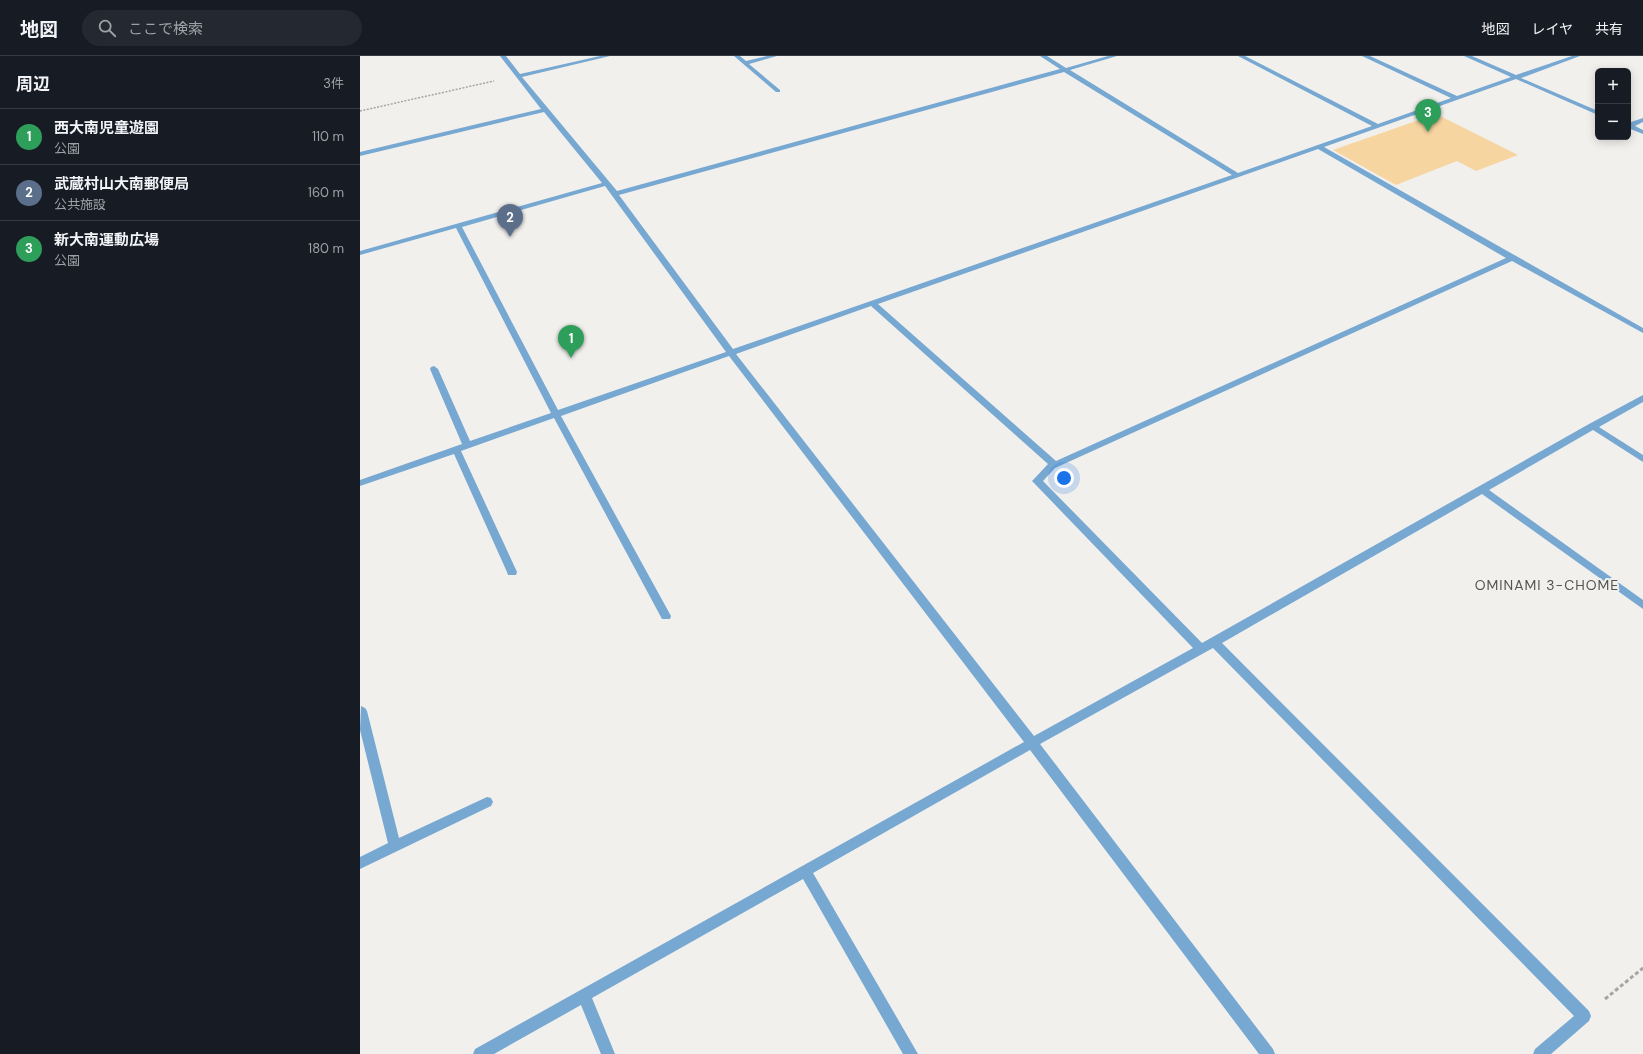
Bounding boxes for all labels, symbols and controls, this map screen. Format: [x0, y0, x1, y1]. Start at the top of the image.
search box [82, 10, 362, 46]
text: 地図 [20, 17, 58, 42]
icon: search [96, 17, 118, 39]
text: ここで検索 [128, 19, 203, 39]
text: 地図 [1481, 20, 1509, 38]
text: レイヤ [1531, 20, 1573, 38]
text: 共有 [1595, 20, 1623, 38]
map controls [1595, 68, 1631, 140]
button: + [1595, 68, 1631, 104]
text: 周辺 [16, 73, 50, 95]
text: 3件 [323, 75, 344, 92]
pin: 3 [1415, 99, 1441, 132]
button: − [1595, 104, 1631, 140]
text: 西大南児童遊園 [54, 118, 159, 138]
text: 1 [27, 128, 31, 145]
text: 110 m [312, 128, 344, 145]
text: 公園 [54, 140, 80, 157]
text: 武蔵村山大南郵便局 [54, 174, 189, 194]
text: 2 [25, 184, 33, 201]
text: 160 m [308, 184, 344, 201]
text: 公共施設 [54, 196, 106, 213]
pin: 2 [497, 204, 523, 237]
text: 新大南運動広場 [54, 230, 159, 250]
text: 3 [25, 240, 33, 257]
text: 180 m [308, 240, 344, 257]
text: 公園 [54, 252, 80, 269]
pin: 1 [558, 325, 584, 358]
your location [1054, 468, 1074, 488]
district label: OMINAMI 3-CHOME [1475, 576, 1619, 594]

